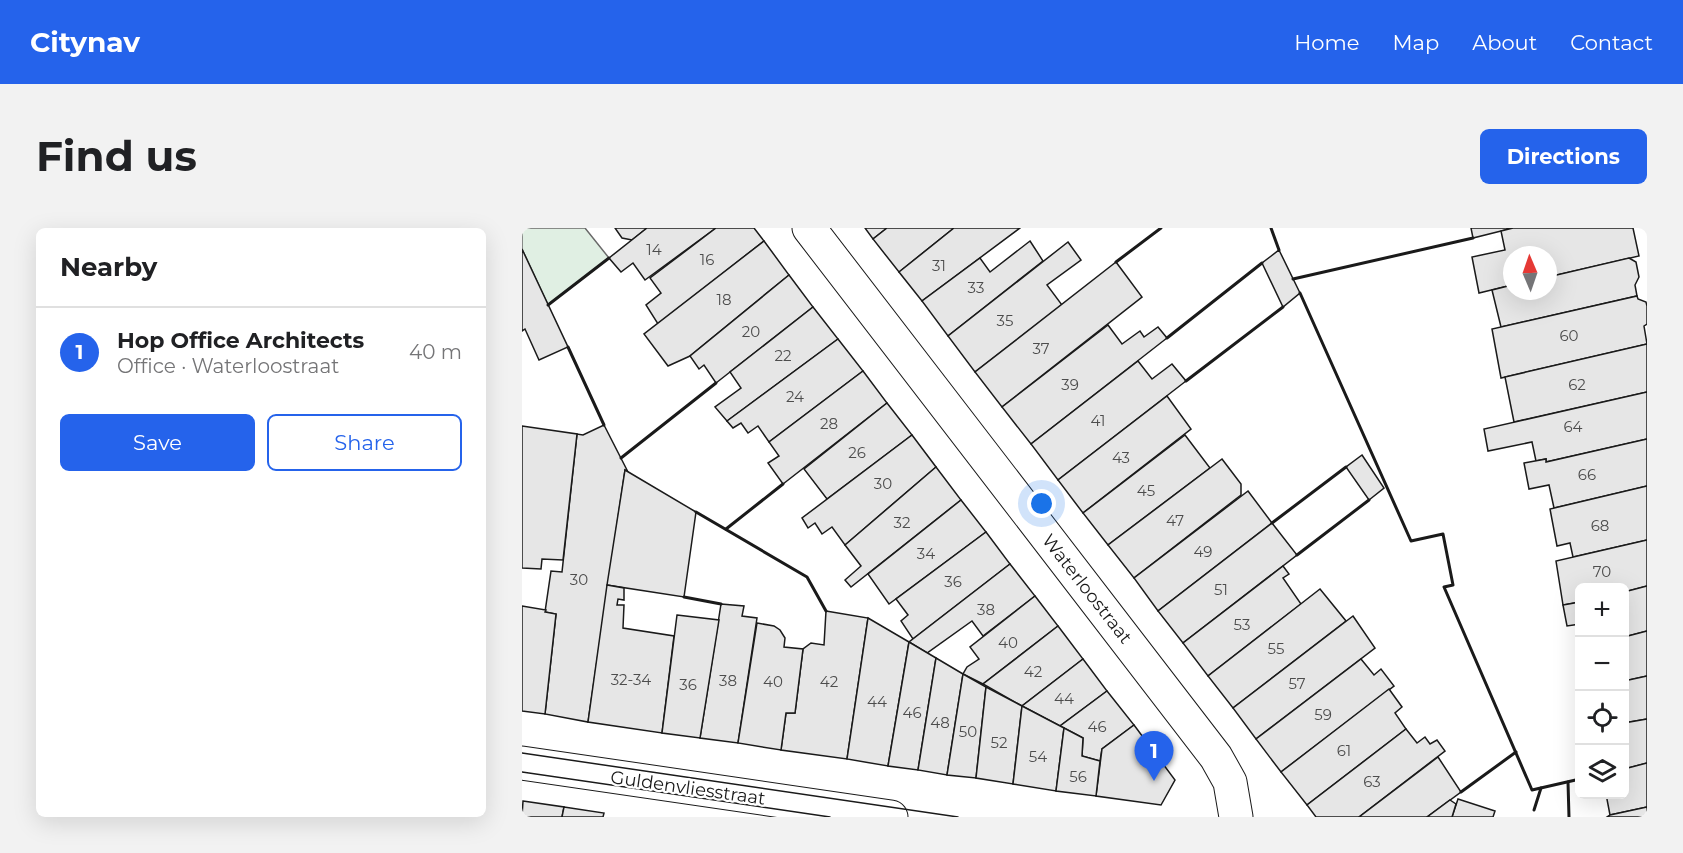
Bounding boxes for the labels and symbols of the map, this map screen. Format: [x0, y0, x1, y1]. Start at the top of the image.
house number: 14 [646, 240, 662, 259]
north arrow [1503, 246, 1557, 300]
house number: 16 [700, 250, 714, 269]
house number: 31 [932, 256, 946, 275]
house number: 33 [968, 278, 984, 297]
house number: 18 [717, 290, 732, 309]
house number: 35 [997, 311, 1013, 330]
house number: 20 [742, 322, 760, 341]
house number: 60 [1559, 326, 1579, 345]
house number: 37 [1032, 339, 1050, 358]
house number: 22 [774, 346, 792, 365]
house number: 39 [1061, 375, 1079, 394]
house number: 62 [1568, 375, 1586, 394]
house number: 24 [786, 387, 804, 406]
house number: 41 [1091, 411, 1105, 430]
house number: 28 [820, 414, 838, 433]
house number: 64 [1563, 417, 1583, 436]
house number: 26 [848, 443, 866, 462]
house number: 43 [1112, 448, 1130, 467]
house number: 66 [1578, 465, 1596, 484]
house number: 30 [874, 474, 892, 493]
house number: 45 [1137, 481, 1155, 500]
your location [1027, 489, 1056, 518]
house number: 47 [1166, 511, 1184, 530]
house number: 32 [894, 513, 910, 532]
house number: 68 [1591, 516, 1609, 535]
street label: Waterloostraat [1037, 530, 1137, 648]
house number: 49 [1194, 542, 1212, 561]
house number: 34 [917, 544, 935, 563]
house number: 70 [1593, 562, 1611, 581]
house number: 30 [570, 570, 588, 589]
house number: 36 [944, 572, 962, 591]
house number: 51 [1214, 580, 1228, 599]
house number: 38 [977, 600, 995, 619]
house number: 53 [1234, 615, 1250, 634]
house number: 40 [998, 633, 1018, 652]
house number: 55 [1268, 639, 1284, 658]
house number: 42 [1024, 662, 1042, 681]
house number: 32-34 [611, 670, 651, 689]
house number: 38 [719, 671, 737, 690]
house number: 40 [763, 672, 783, 691]
house number: 42 [820, 672, 838, 691]
house number: 57 [1288, 674, 1306, 693]
house number: 36 [679, 675, 697, 694]
house number: 44 [1054, 689, 1074, 708]
house number: 44 [867, 692, 887, 711]
house number: 46 [902, 703, 922, 722]
house number: 59 [1314, 705, 1332, 724]
house number: 48 [930, 713, 950, 732]
house number: 46 [1087, 717, 1107, 736]
house number: 50 [959, 722, 977, 741]
pin: 1 [1134, 732, 1174, 781]
house number: 52 [991, 733, 1007, 752]
house number: 61 [1337, 741, 1351, 760]
house number: 54 [1029, 747, 1047, 766]
street label: Guldenvliesstraat [609, 766, 767, 810]
house number: 56 [1069, 767, 1087, 786]
house number: 63 [1363, 772, 1381, 791]

